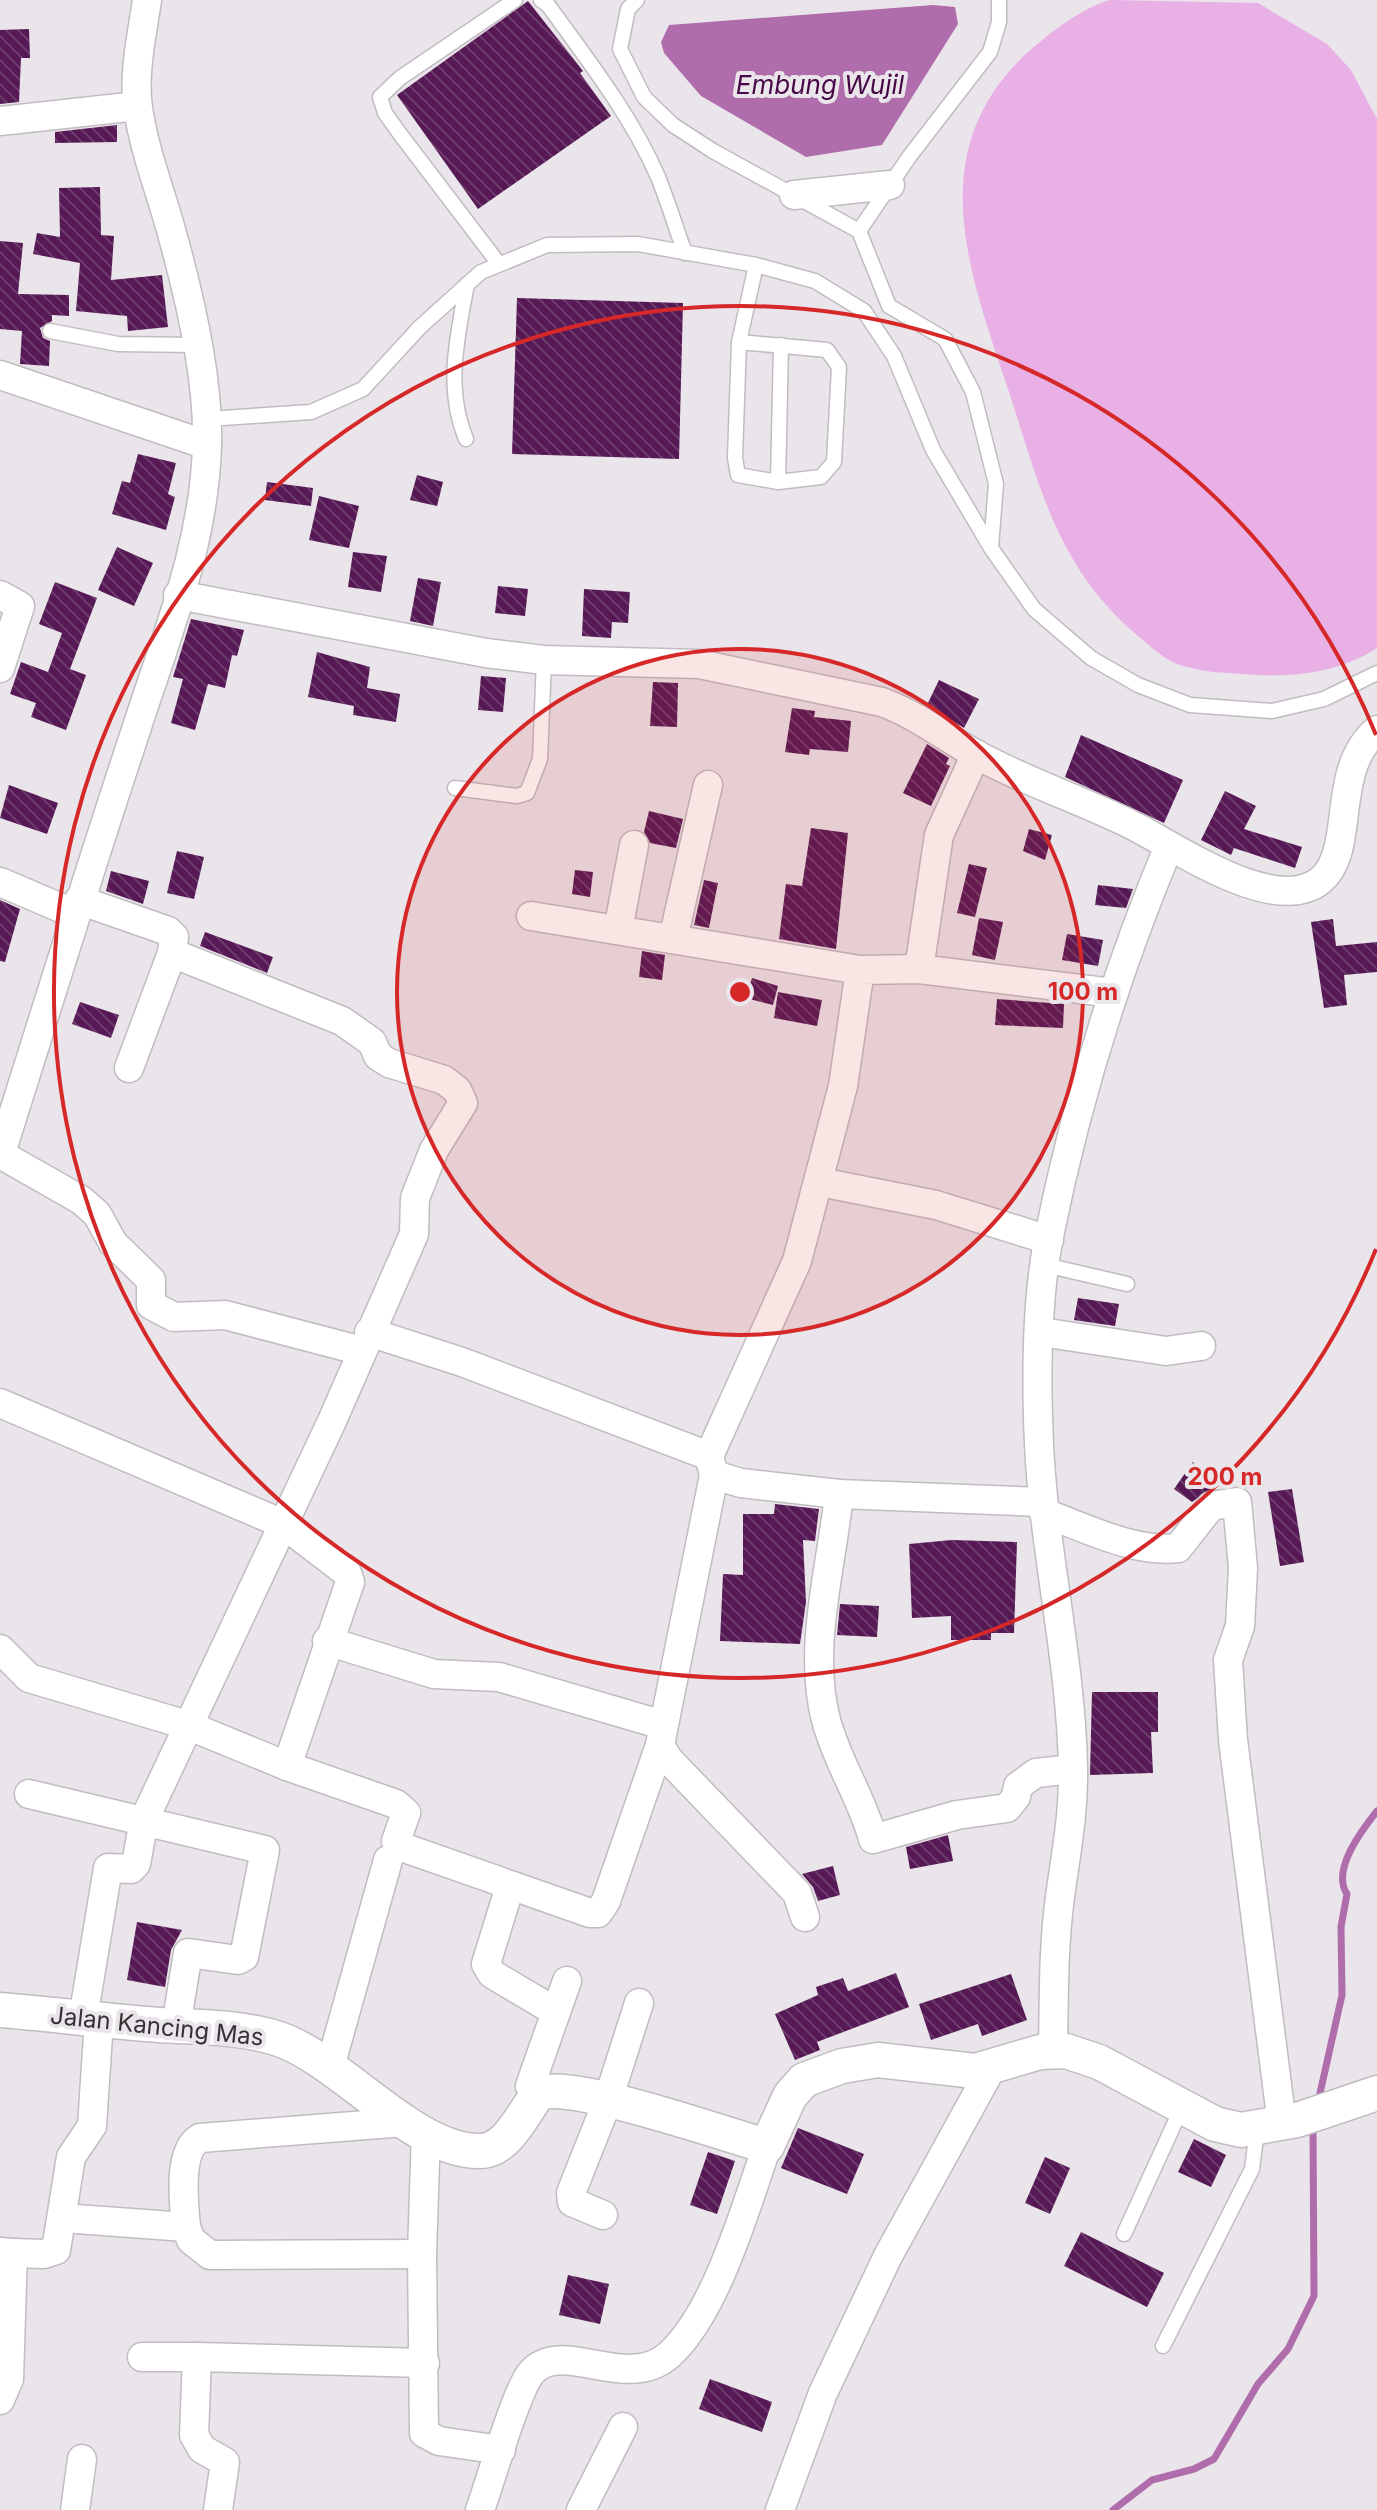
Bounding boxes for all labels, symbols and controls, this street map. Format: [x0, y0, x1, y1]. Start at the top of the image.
water label: Embung Wujil [736, 69, 905, 100]
text: 100 m [1048, 977, 1118, 1006]
centre of rings [726, 978, 754, 1006]
text: 200 m [1187, 1462, 1263, 1491]
street label: Jalan Kancing Mas [49, 2000, 265, 2052]

